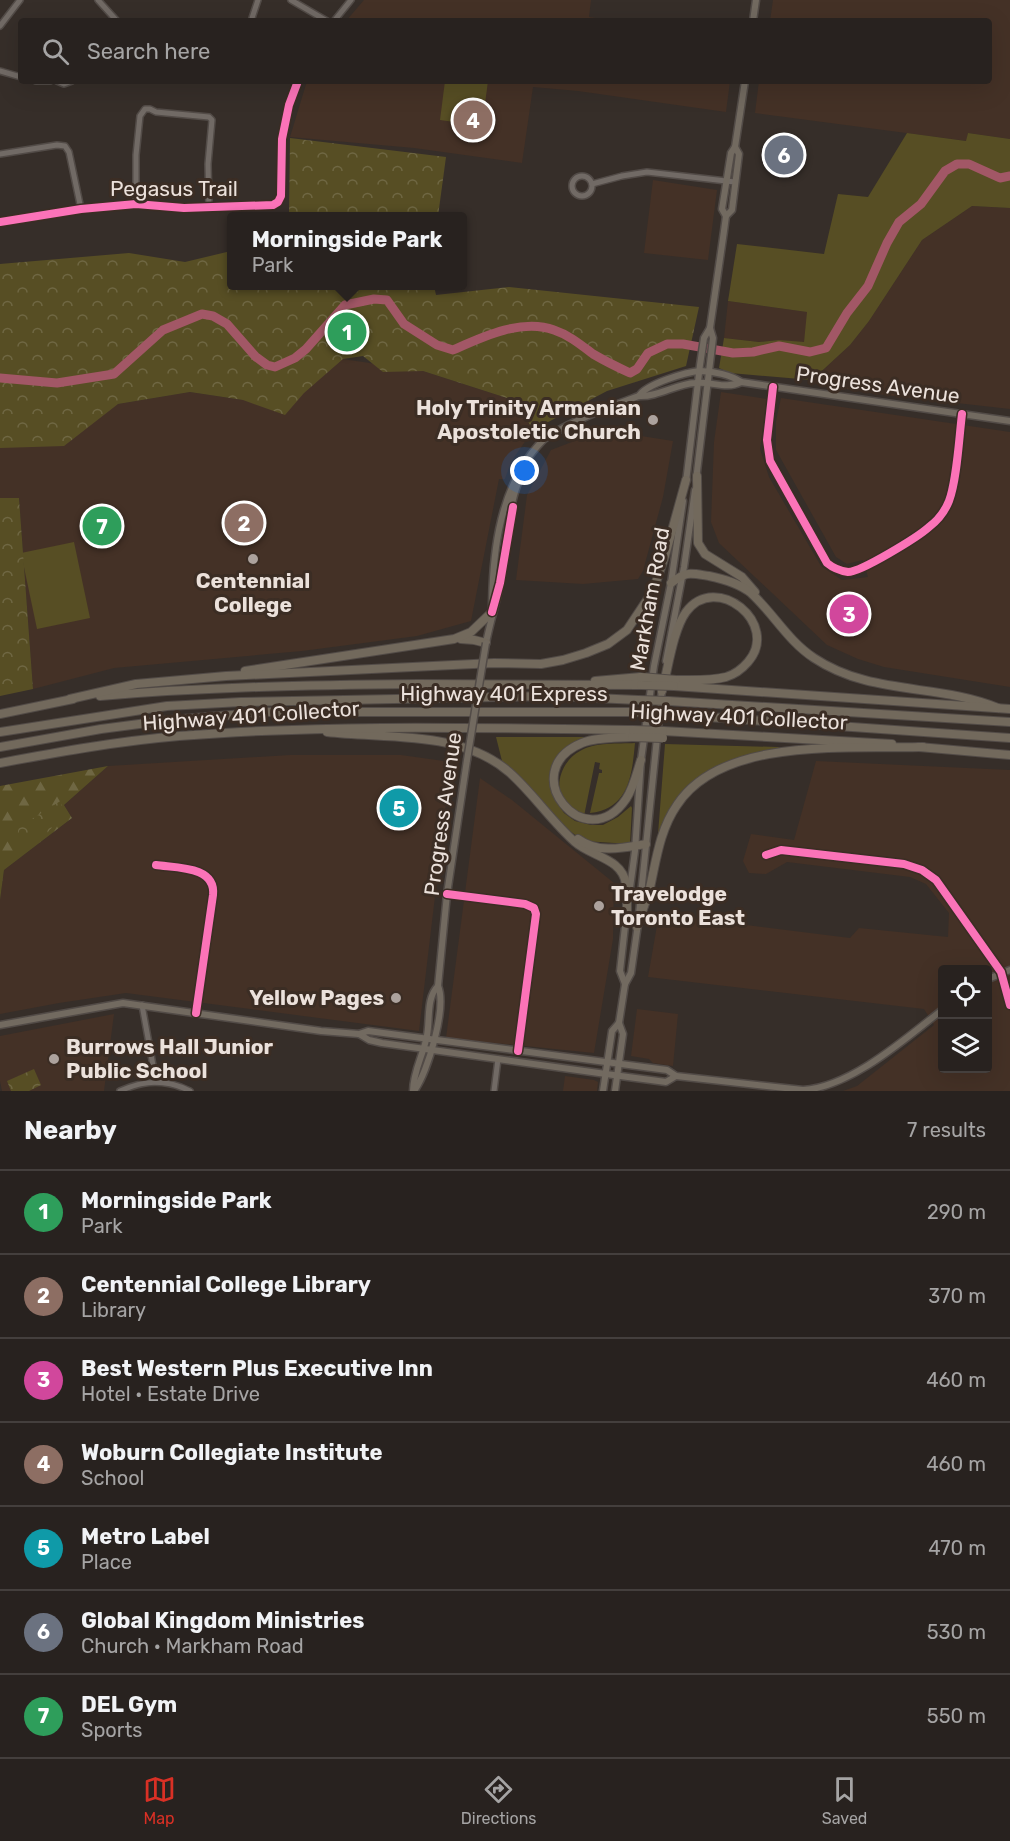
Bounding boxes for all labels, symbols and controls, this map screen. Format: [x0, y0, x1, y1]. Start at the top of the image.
search box [18, 18, 992, 84]
icon: search [39, 35, 72, 68]
text: Search here [87, 38, 210, 65]
pin: 4 [454, 98, 492, 142]
pin: 6 [764, 132, 804, 178]
street label: Pegasus Trail [110, 176, 238, 201]
popup [227, 212, 467, 290]
text: Morningside Park [252, 226, 442, 253]
text: Park [252, 253, 293, 277]
pin: 1 [328, 310, 366, 354]
street label: Progress Avenue [795, 361, 961, 408]
place label: Holy Trinity Armenian Apostoletic Church [416, 395, 641, 444]
marker: Holy Trinity Armenian Apostoletic Church [646, 413, 660, 427]
your location [510, 456, 539, 485]
pin: 2 [224, 500, 264, 546]
pin: 7 [82, 504, 122, 548]
street label: Markham Road [625, 525, 674, 673]
marker: Centennial College [246, 552, 260, 566]
place label: Centennial College [196, 568, 310, 617]
pin: 3 [830, 592, 868, 636]
street label: Highway 401 Express [400, 681, 608, 706]
street label: Highway 401 Collector [142, 695, 360, 736]
street label: Highway 401 Collector [630, 698, 848, 735]
street label: Progress Avenue [419, 731, 466, 897]
pin: 5 [380, 786, 418, 830]
place label: Travelodge Toronto East [611, 881, 745, 930]
marker: Travelodge Toronto East [592, 899, 606, 913]
map controls [938, 965, 992, 1073]
button: locate [938, 965, 992, 1019]
place label: Yellow Pages [249, 985, 384, 1010]
marker: Yellow Pages [389, 991, 403, 1005]
button: layers [938, 1019, 992, 1073]
place label: Burrows Hall Junior Public School [66, 1034, 273, 1083]
marker: Burrows Hall Junior Public School [47, 1052, 61, 1066]
text: Nearby [24, 1115, 117, 1146]
text: 7 results [907, 1118, 986, 1142]
text: Morningside Park [81, 1187, 272, 1214]
text: 1 [39, 1200, 48, 1224]
text: 290 m [927, 1200, 986, 1224]
text: Park [81, 1214, 123, 1238]
text: Centennial College Library [81, 1271, 371, 1298]
text: 2 [37, 1284, 50, 1308]
text: 370 m [928, 1284, 986, 1308]
text: Library [81, 1298, 146, 1322]
text: Best Western Plus Executive Inn [81, 1355, 433, 1382]
text: 3 [37, 1368, 50, 1392]
text: 460 m [926, 1368, 986, 1392]
text: Hotel · Estate Drive [81, 1382, 260, 1406]
text: Woburn Collegiate Institute [81, 1439, 383, 1466]
text: 4 [37, 1452, 50, 1476]
text: 460 m [926, 1452, 986, 1476]
text: School [81, 1466, 144, 1490]
text: Metro Label [81, 1523, 210, 1550]
text: 5 [37, 1536, 50, 1560]
text: 470 m [928, 1536, 986, 1560]
text: Place [81, 1550, 132, 1574]
text: Global Kingdom Ministries [81, 1607, 364, 1634]
text: 6 [37, 1620, 50, 1644]
text: 530 m [927, 1620, 986, 1644]
text: Church · Markham Road [81, 1634, 304, 1658]
text: DEL Gym [81, 1691, 177, 1718]
text: 7 [38, 1704, 49, 1728]
text: 550 m [927, 1704, 986, 1728]
text: Sports [81, 1718, 142, 1742]
tab: Map [143, 1773, 176, 1828]
tab: Directions [461, 1773, 537, 1828]
tab: Saved [822, 1773, 867, 1828]

